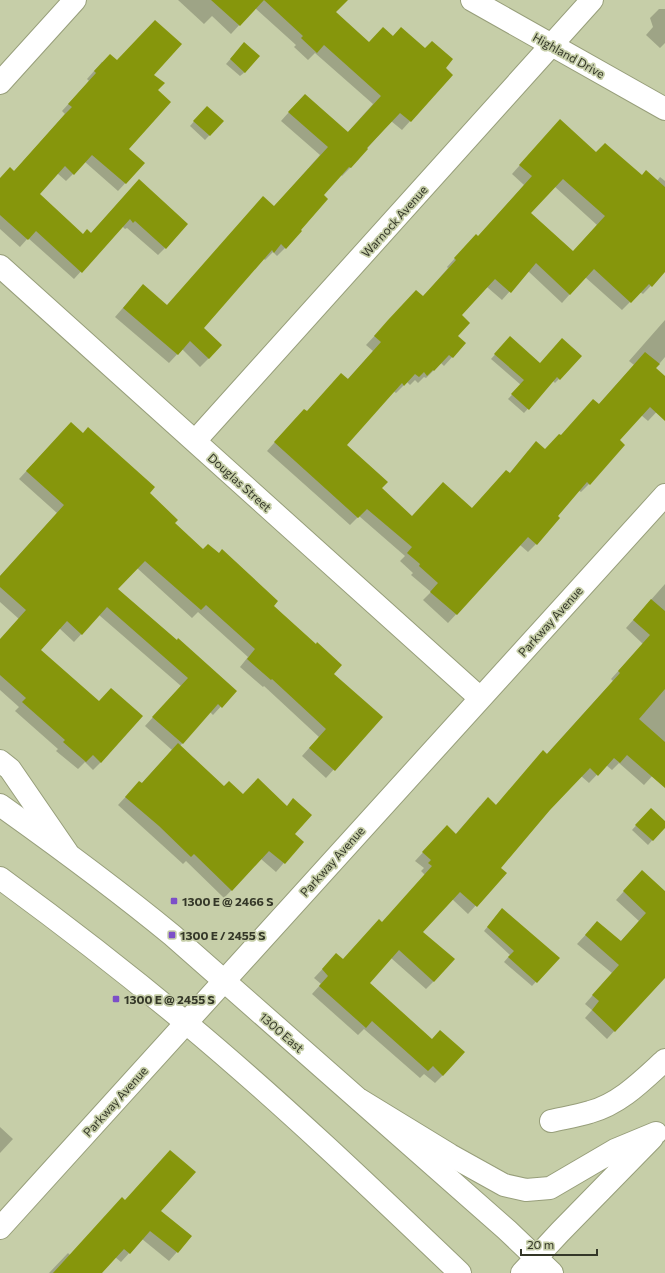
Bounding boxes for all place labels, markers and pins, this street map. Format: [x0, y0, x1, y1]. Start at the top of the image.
place label: 1300 E @ 2466 S [182, 894, 273, 908]
marker: 1300 E @ 2466 S [169, 896, 179, 906]
place label: 1300 E / 2455 S [180, 928, 265, 942]
marker: 1300 E / 2455 S [167, 930, 177, 940]
place label: 1300 E @ 2455 S [124, 992, 215, 1006]
marker: 1300 E @ 2455 S [111, 994, 121, 1004]

